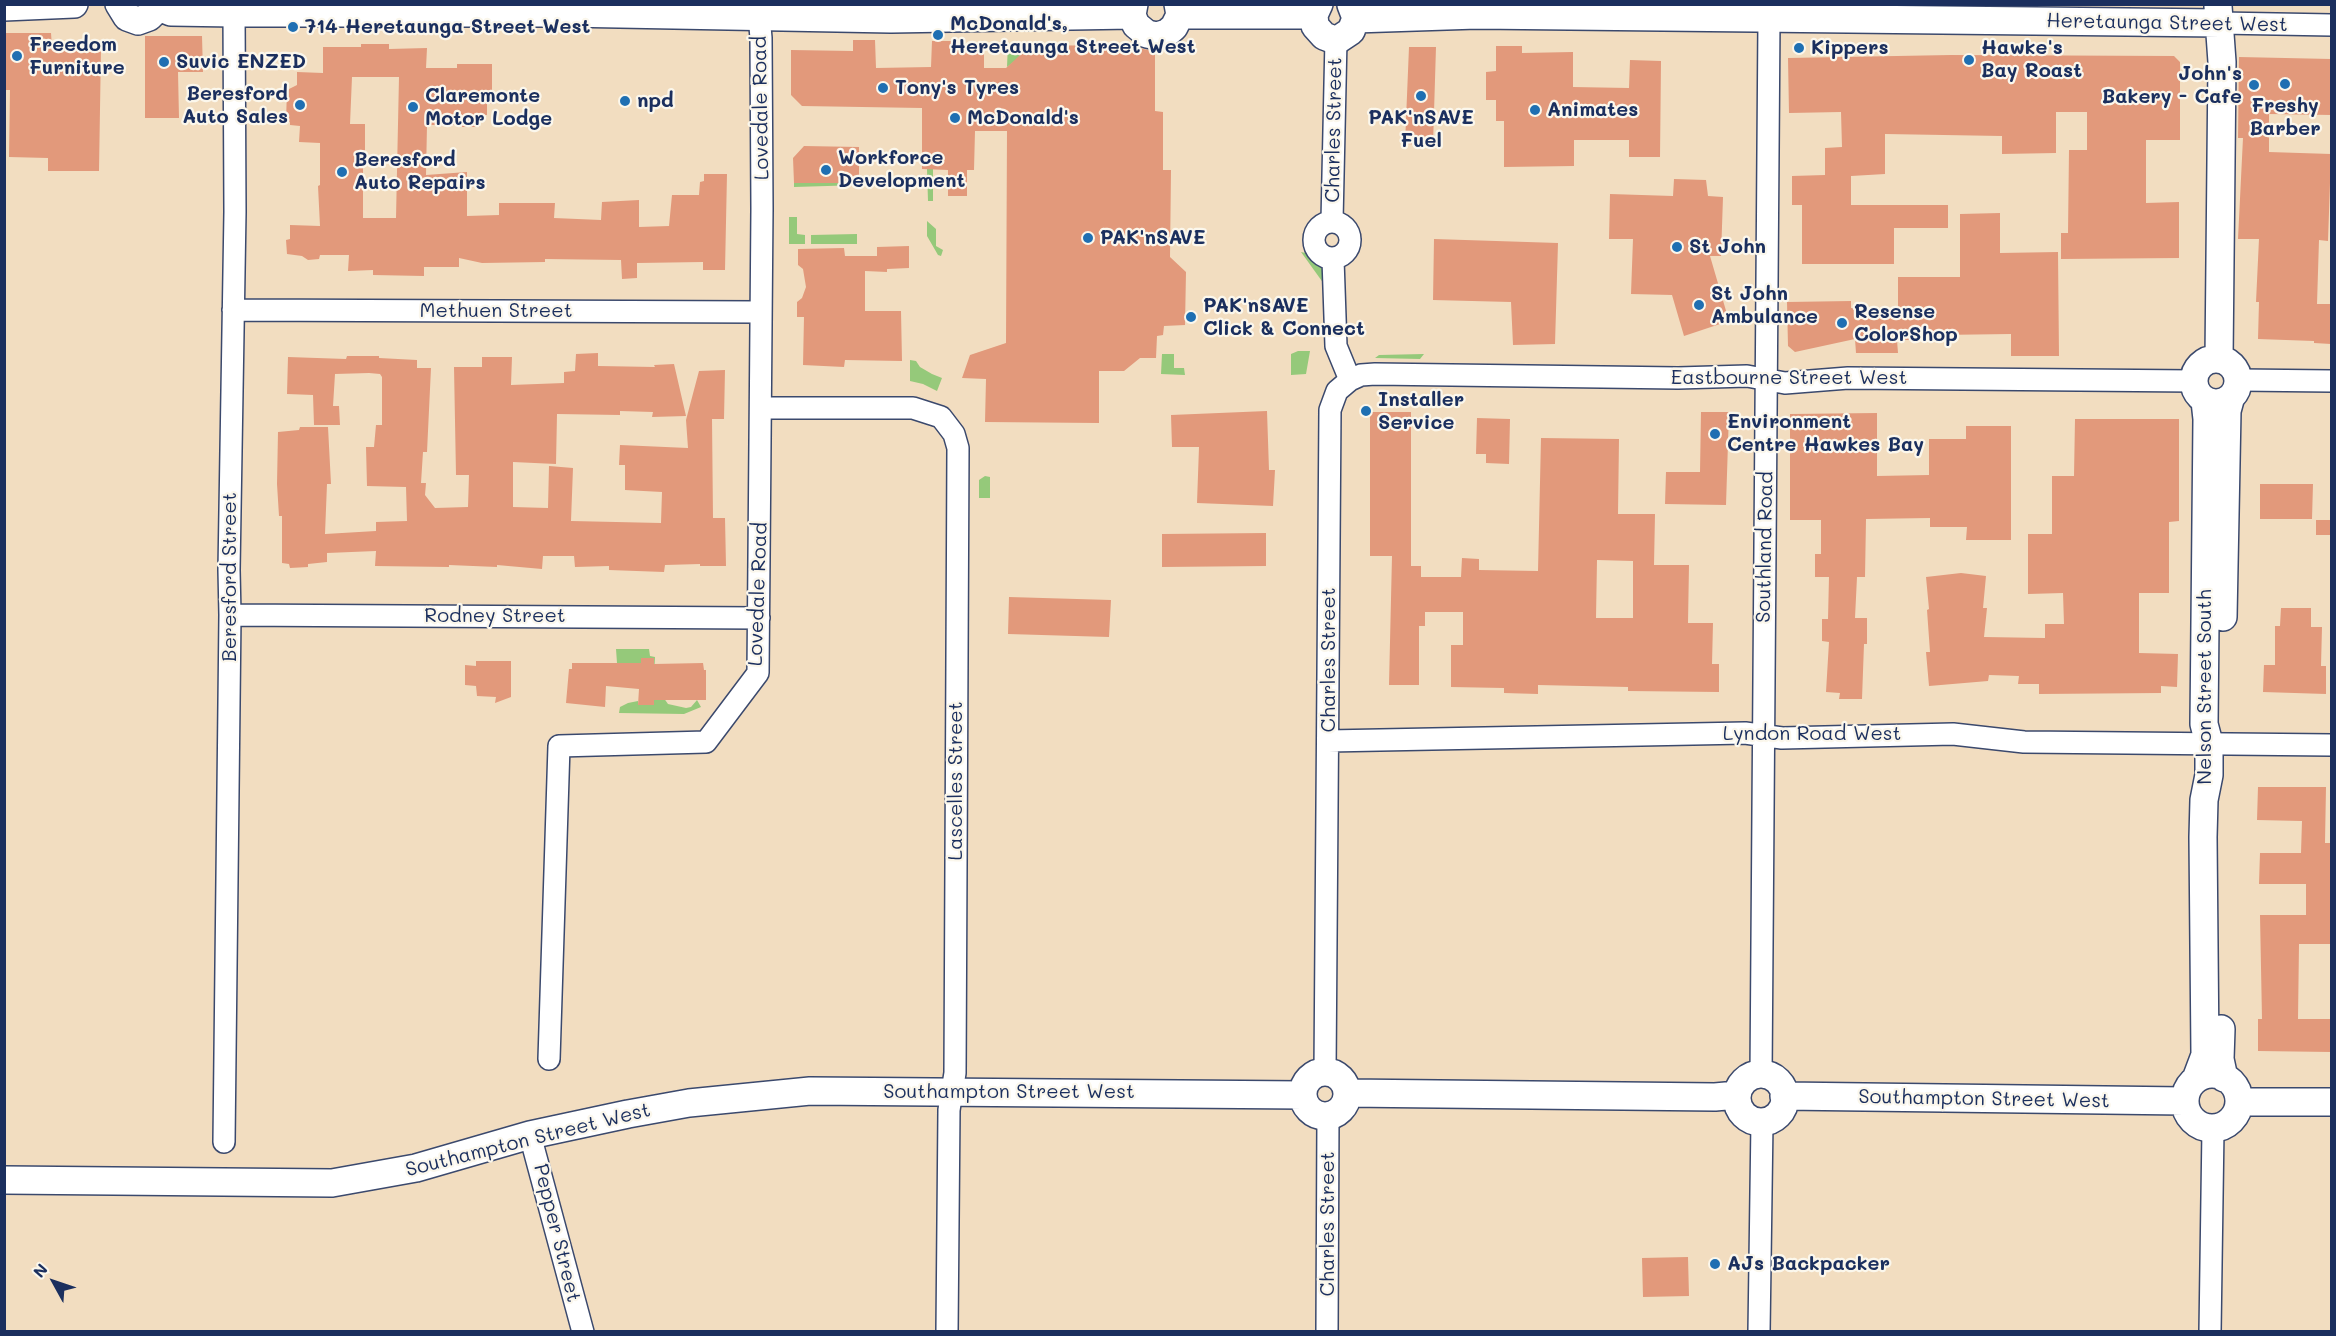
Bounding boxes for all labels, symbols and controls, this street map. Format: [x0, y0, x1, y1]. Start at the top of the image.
street label: Heretaunga Street West [2046, 9, 2288, 37]
place label: McDonald's, Heretaunga Street West [950, 12, 1196, 59]
place label: 714 Heretaunga Street West [305, 15, 590, 39]
marker: 714 Heretaunga Street West [286, 20, 300, 34]
marker: McDonald's, Heretaunga Street West [931, 28, 945, 42]
place label: Freedom Furniture [29, 33, 125, 80]
street label: Lovedale Road [748, 36, 774, 180]
place label: Kippers [1811, 36, 1889, 60]
place label: Hawke's Bay Roast [1981, 36, 2082, 83]
marker: Kippers [1792, 41, 1806, 55]
marker: Freedom Furniture [10, 49, 24, 63]
place label: Suvic ENZED [176, 50, 306, 74]
marker: Hawke's Bay Roast [1962, 53, 1976, 67]
marker: Suvic ENZED [157, 55, 171, 69]
street label: Charles Street [1321, 57, 1347, 203]
place label: John's Bakery - Cafe [2102, 62, 2242, 109]
place label: Tony's Tyres [895, 76, 1019, 100]
marker: Freshy Barber [2278, 77, 2292, 91]
marker: John's Bakery - Cafe [2247, 78, 2261, 92]
marker: Tony's Tyres [876, 81, 890, 95]
place label: Beresford Auto Sales [182, 82, 288, 129]
place label: Claremonte Motor Lodge [425, 84, 552, 131]
place label: npd [637, 89, 674, 113]
marker: PAK'nSAVE Fuel [1414, 89, 1428, 103]
marker: npd [618, 94, 632, 108]
place label: Freshy Barber [2249, 94, 2321, 141]
marker: Beresford Auto Sales [293, 98, 307, 112]
place label: Animates [1547, 98, 1638, 122]
marker: Claremonte Motor Lodge [406, 100, 420, 114]
marker: Animates [1528, 103, 1542, 117]
place label: McDonald's [967, 106, 1079, 130]
place label: PAK'nSAVE Fuel [1368, 106, 1474, 153]
marker: McDonald's [948, 111, 962, 125]
place label: Workforce Development [838, 146, 965, 193]
place label: Beresford Auto Repairs [354, 148, 486, 195]
marker: Workforce Development [819, 163, 833, 177]
marker: Beresford Auto Repairs [335, 165, 349, 179]
place label: PAK'nSAVE [1100, 226, 1205, 250]
marker: PAK'nSAVE [1081, 231, 1095, 245]
place label: St John [1689, 235, 1766, 259]
marker: St John [1670, 240, 1684, 254]
place label: St John Ambulance [1711, 282, 1818, 329]
place label: PAK'nSAVE Click & Connect [1203, 294, 1365, 341]
marker: St John Ambulance [1692, 298, 1706, 312]
street label: Methuen Street [420, 299, 572, 323]
place label: Resense ColorShop [1854, 300, 1958, 347]
marker: PAK'nSAVE Click & Connect [1184, 310, 1198, 324]
marker: Resense ColorShop [1835, 316, 1849, 330]
street label: Eastbourne Street West [1671, 366, 1907, 390]
place label: Installer Service [1378, 388, 1464, 435]
marker: Installer Service [1359, 404, 1373, 418]
place label: Environment Centre Hawkes Bay [1727, 410, 1924, 457]
marker: Environment Centre Hawkes Bay [1708, 427, 1722, 441]
street label: Southland Road [1752, 471, 1778, 623]
street label: Beresford Street [218, 492, 242, 662]
street label: Lovedale Road [743, 522, 773, 666]
street label: Charles Street [1317, 587, 1341, 733]
street label: Nelson Street South [2193, 589, 2217, 785]
street label: Rodney Street [424, 604, 566, 628]
street label: Lascelles Street [944, 701, 968, 861]
street label: Lyndon Road West [1723, 722, 1901, 746]
street label: Southampton Street West [883, 1080, 1135, 1104]
street label: Southampton Street West [1858, 1085, 2110, 1113]
street label: Southampton Street West [403, 1098, 653, 1182]
street label: Charles Street [1316, 1151, 1340, 1297]
street label: Pepper Street [528, 1161, 586, 1305]
north arrow [24, 1252, 84, 1312]
place label: AJs Backpacker [1727, 1252, 1890, 1276]
marker: AJs Backpacker [1708, 1257, 1722, 1271]
text: N [28, 1259, 52, 1282]

